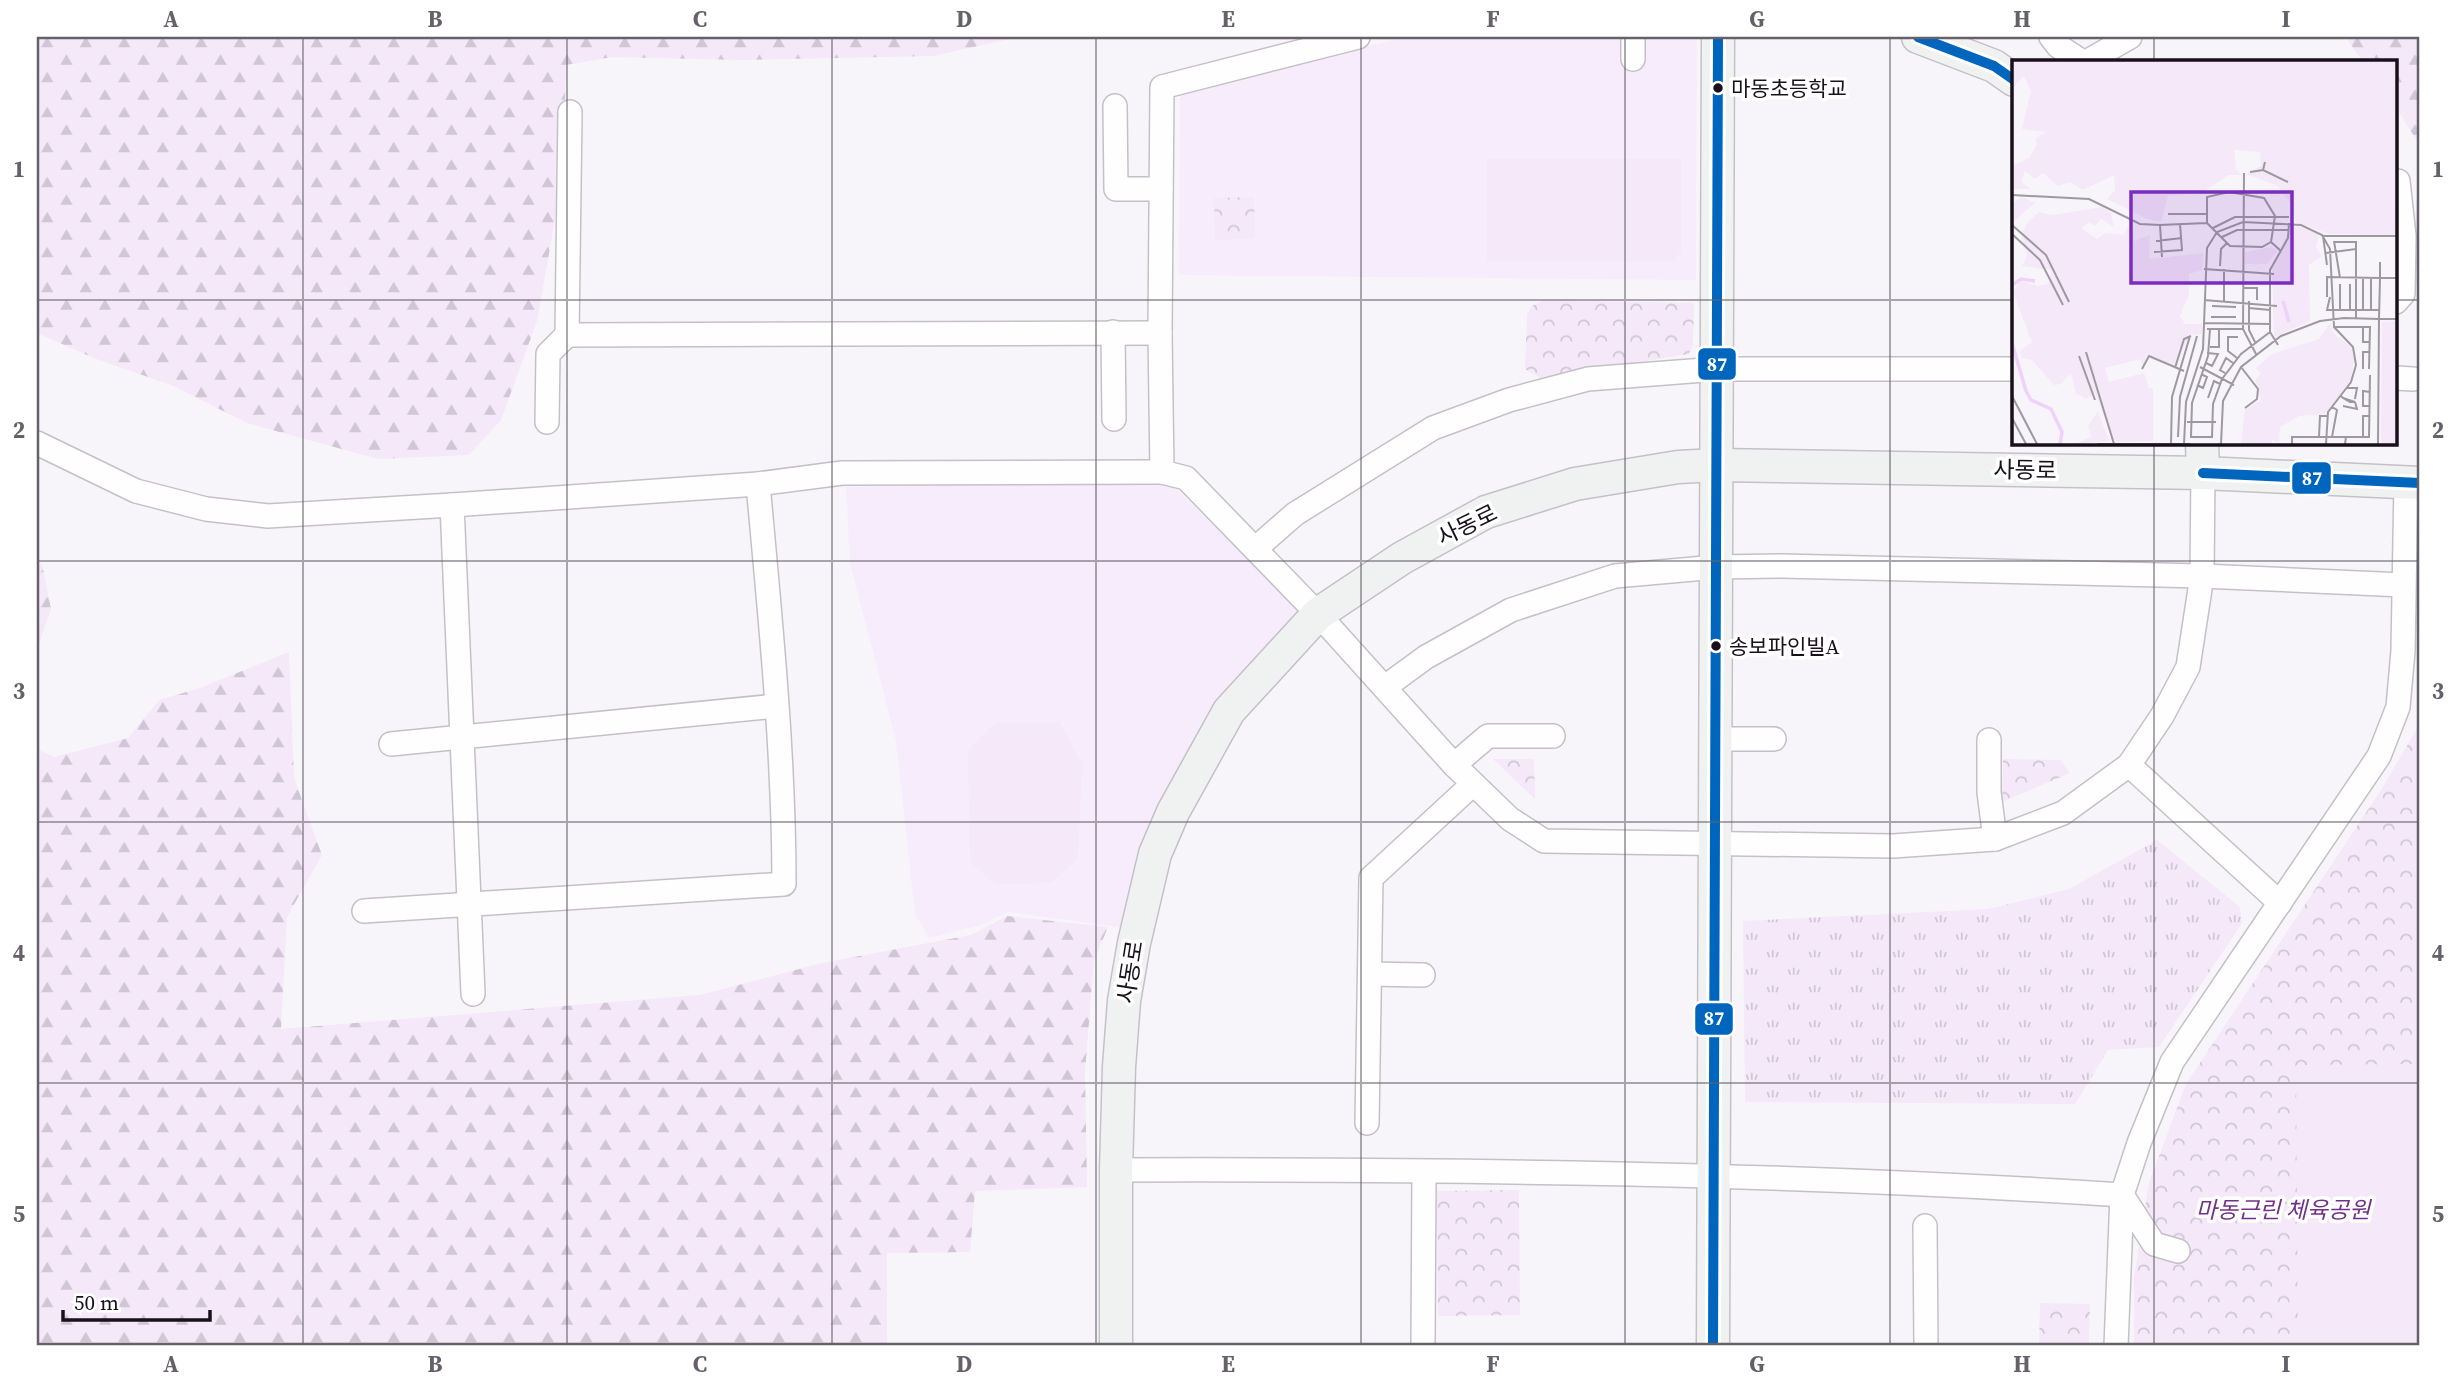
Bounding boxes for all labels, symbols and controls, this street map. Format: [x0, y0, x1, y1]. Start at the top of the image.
text: A [163, 3, 179, 35]
text: B [428, 3, 443, 35]
text: C [693, 3, 707, 35]
text: D [956, 3, 972, 35]
text: E [1221, 3, 1235, 35]
text: F [1486, 3, 1500, 35]
text: G [1749, 3, 1765, 35]
text: H [2013, 3, 2031, 35]
text: I [2282, 3, 2291, 35]
inset map [2012, 60, 2398, 444]
place label: 마동초등학교 [1731, 74, 1847, 103]
marker: 마동초등학교 [1711, 81, 1725, 95]
text: 1 [13, 153, 25, 185]
text: 1 [2432, 153, 2444, 185]
line badge: 87 [1697, 347, 1737, 381]
text: 87 [1707, 351, 1727, 377]
text: 2 [13, 414, 25, 446]
text: 2 [2432, 414, 2444, 446]
street label: 사동로 [1993, 453, 2057, 487]
line badge: 87 [2291, 461, 2332, 495]
text: 87 [2302, 465, 2322, 491]
street label: 사동로 [1431, 497, 1503, 553]
place label: 송보파인빌A [1729, 632, 1840, 661]
marker: 송보파인빌A [1709, 639, 1723, 653]
text: 3 [13, 675, 25, 707]
text: 3 [2432, 675, 2444, 707]
text: 4 [13, 937, 25, 969]
text: 4 [2432, 937, 2444, 969]
street label: 사동로 [1109, 938, 1151, 1006]
line badge: 87 [1694, 1002, 1734, 1036]
text: 87 [1704, 1005, 1724, 1031]
park label: 마동근린 체육공원 [2196, 1194, 2372, 1226]
text: 5 [13, 1198, 25, 1230]
text: 5 [2432, 1198, 2444, 1230]
scale bar [63, 1278, 210, 1322]
text: 50 m [74, 1288, 119, 1317]
text: A [163, 1348, 179, 1380]
text: B [428, 1348, 443, 1380]
text: C [693, 1348, 707, 1380]
text: D [956, 1348, 972, 1380]
text: E [1221, 1348, 1235, 1380]
text: F [1486, 1348, 1500, 1380]
text: G [1749, 1348, 1765, 1380]
text: H [2013, 1348, 2031, 1380]
text: I [2282, 1348, 2291, 1380]

